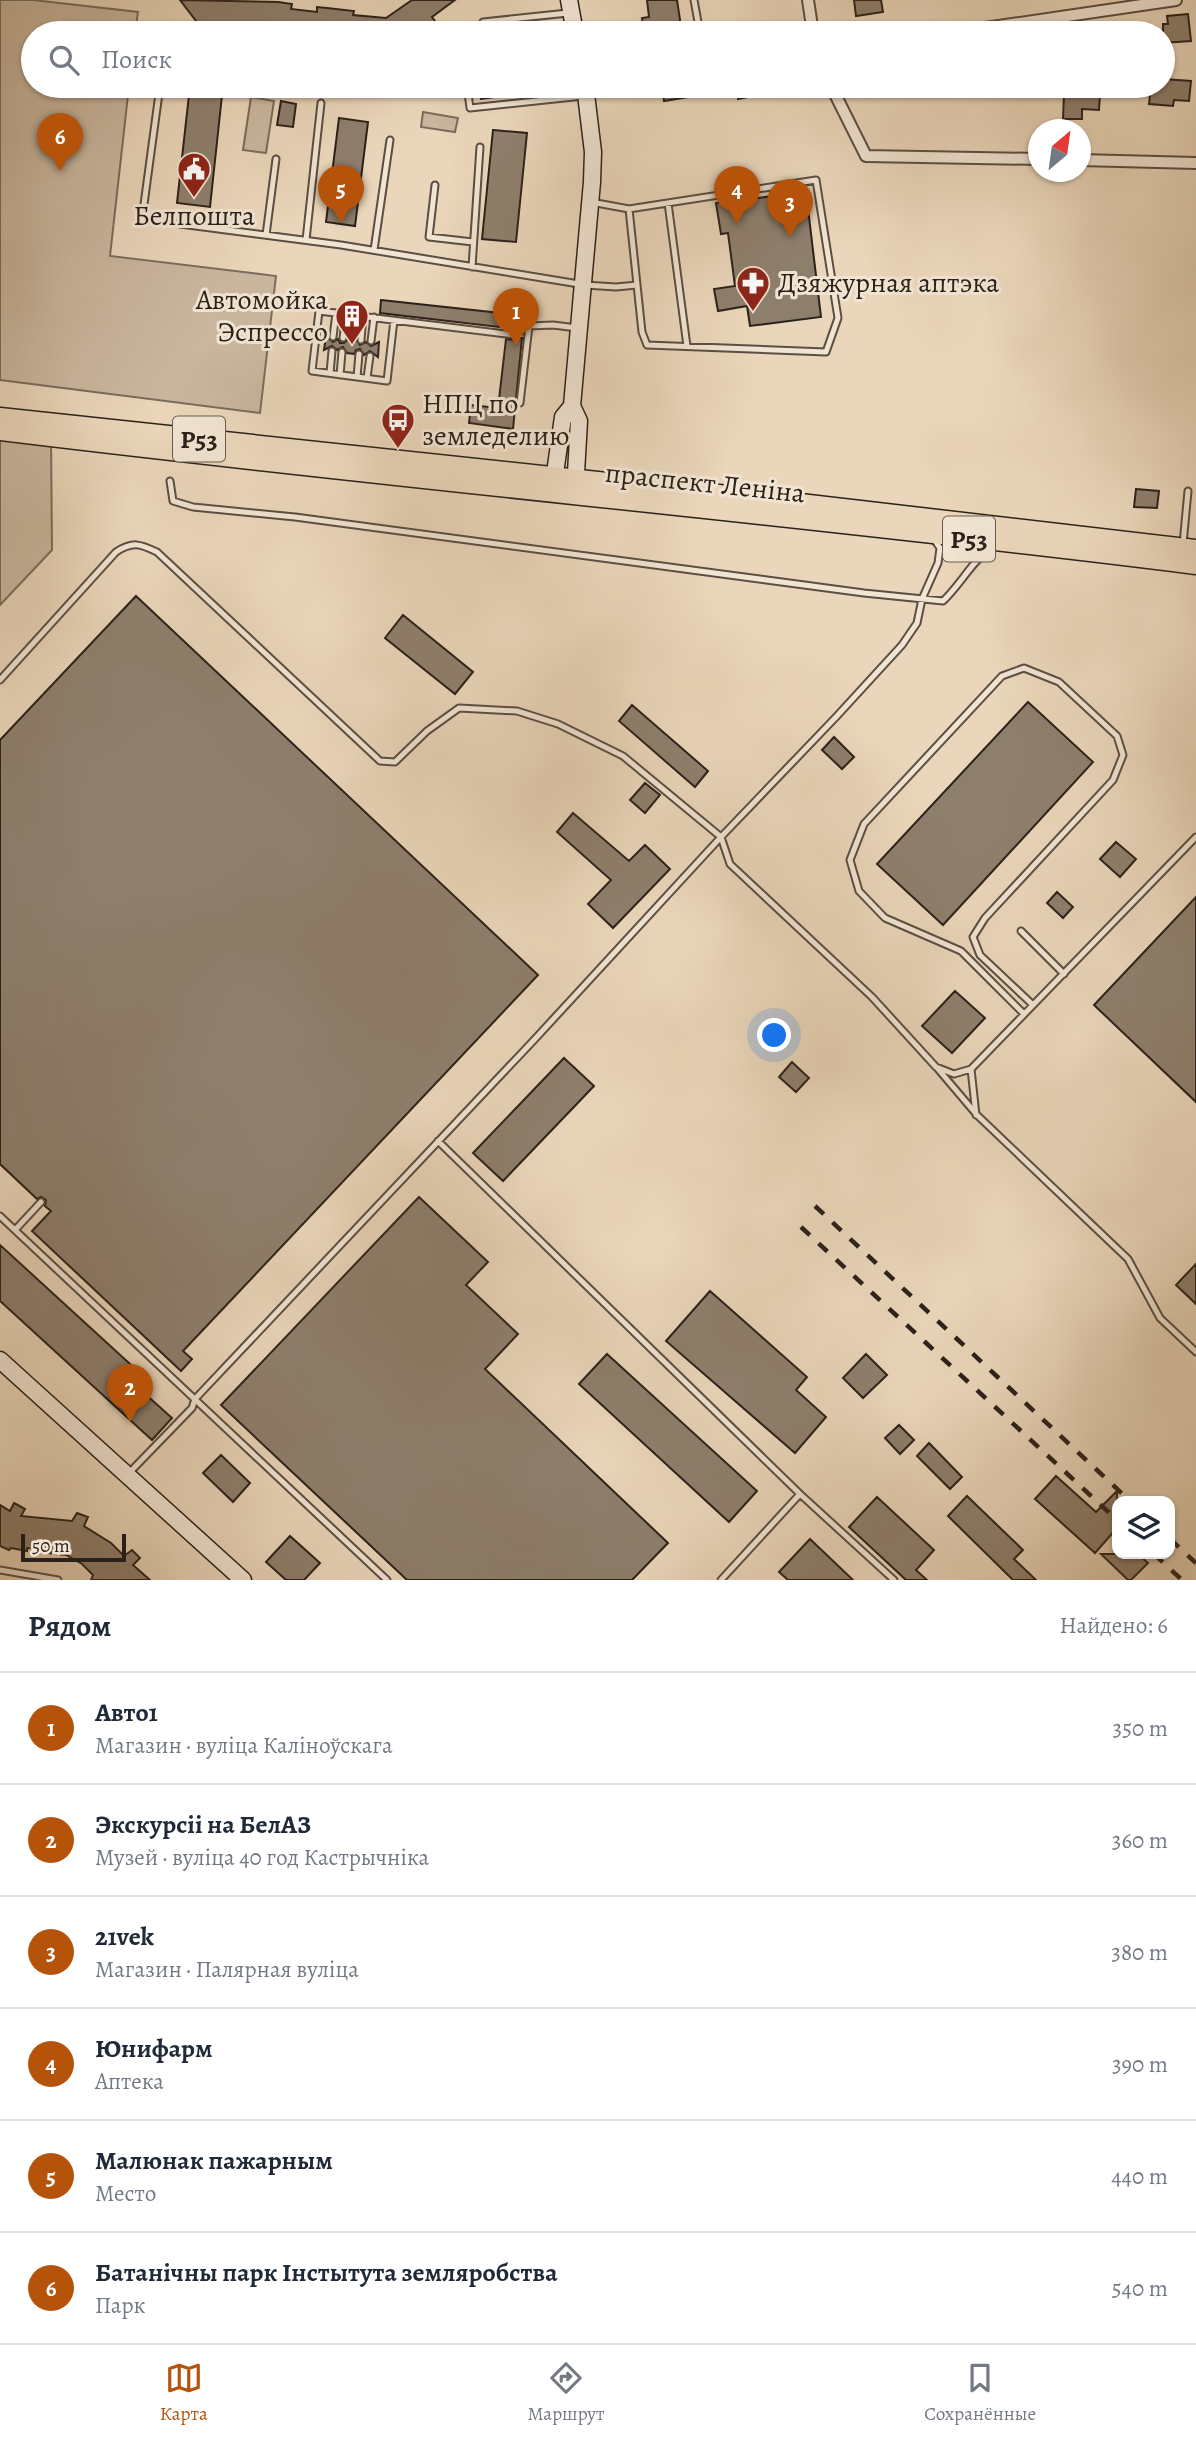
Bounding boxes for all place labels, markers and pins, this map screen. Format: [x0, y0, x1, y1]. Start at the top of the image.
pin: 6 [37, 113, 83, 171]
public building icon: Белпошта [175, 150, 213, 199]
pin: 5 [318, 165, 364, 223]
pin: 4 [714, 166, 760, 224]
pin: 3 [767, 179, 813, 237]
place label: Белпошта [133, 197, 255, 235]
pharmacy icon: Дзяжурная аптэка [734, 264, 772, 313]
place label: Дзяжурная аптэка [778, 264, 999, 302]
place label: Автомойка Эспрессо [195, 281, 328, 351]
pin: 1 [493, 288, 539, 346]
building icon: Автомойка Эспрессо [333, 297, 371, 346]
place label: НПЦ по земледелию [422, 385, 570, 455]
bus stop icon: НПЦ по земледелию [379, 401, 417, 450]
pin: 2 [107, 1364, 153, 1422]

